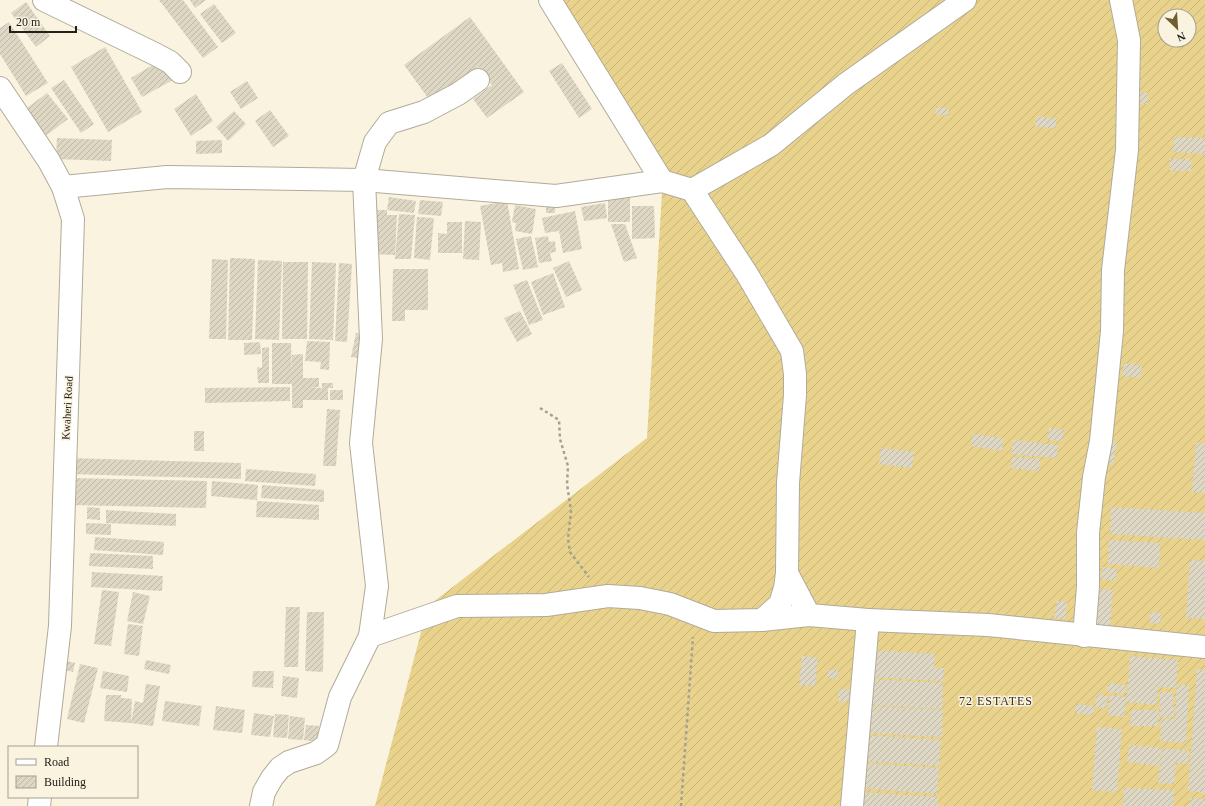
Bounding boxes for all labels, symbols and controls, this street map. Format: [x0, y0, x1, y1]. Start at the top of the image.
scale bar [10, 8, 76, 34]
north arrow [1157, 8, 1197, 48]
text: 20 m [16, 15, 41, 29]
text: N [1175, 30, 1187, 44]
street label: Kwaheri Road [59, 375, 75, 440]
district label: 72 ESTATES [959, 694, 1033, 708]
legend [8, 746, 138, 798]
text: Road [44, 755, 69, 769]
text: Building [44, 775, 86, 789]

